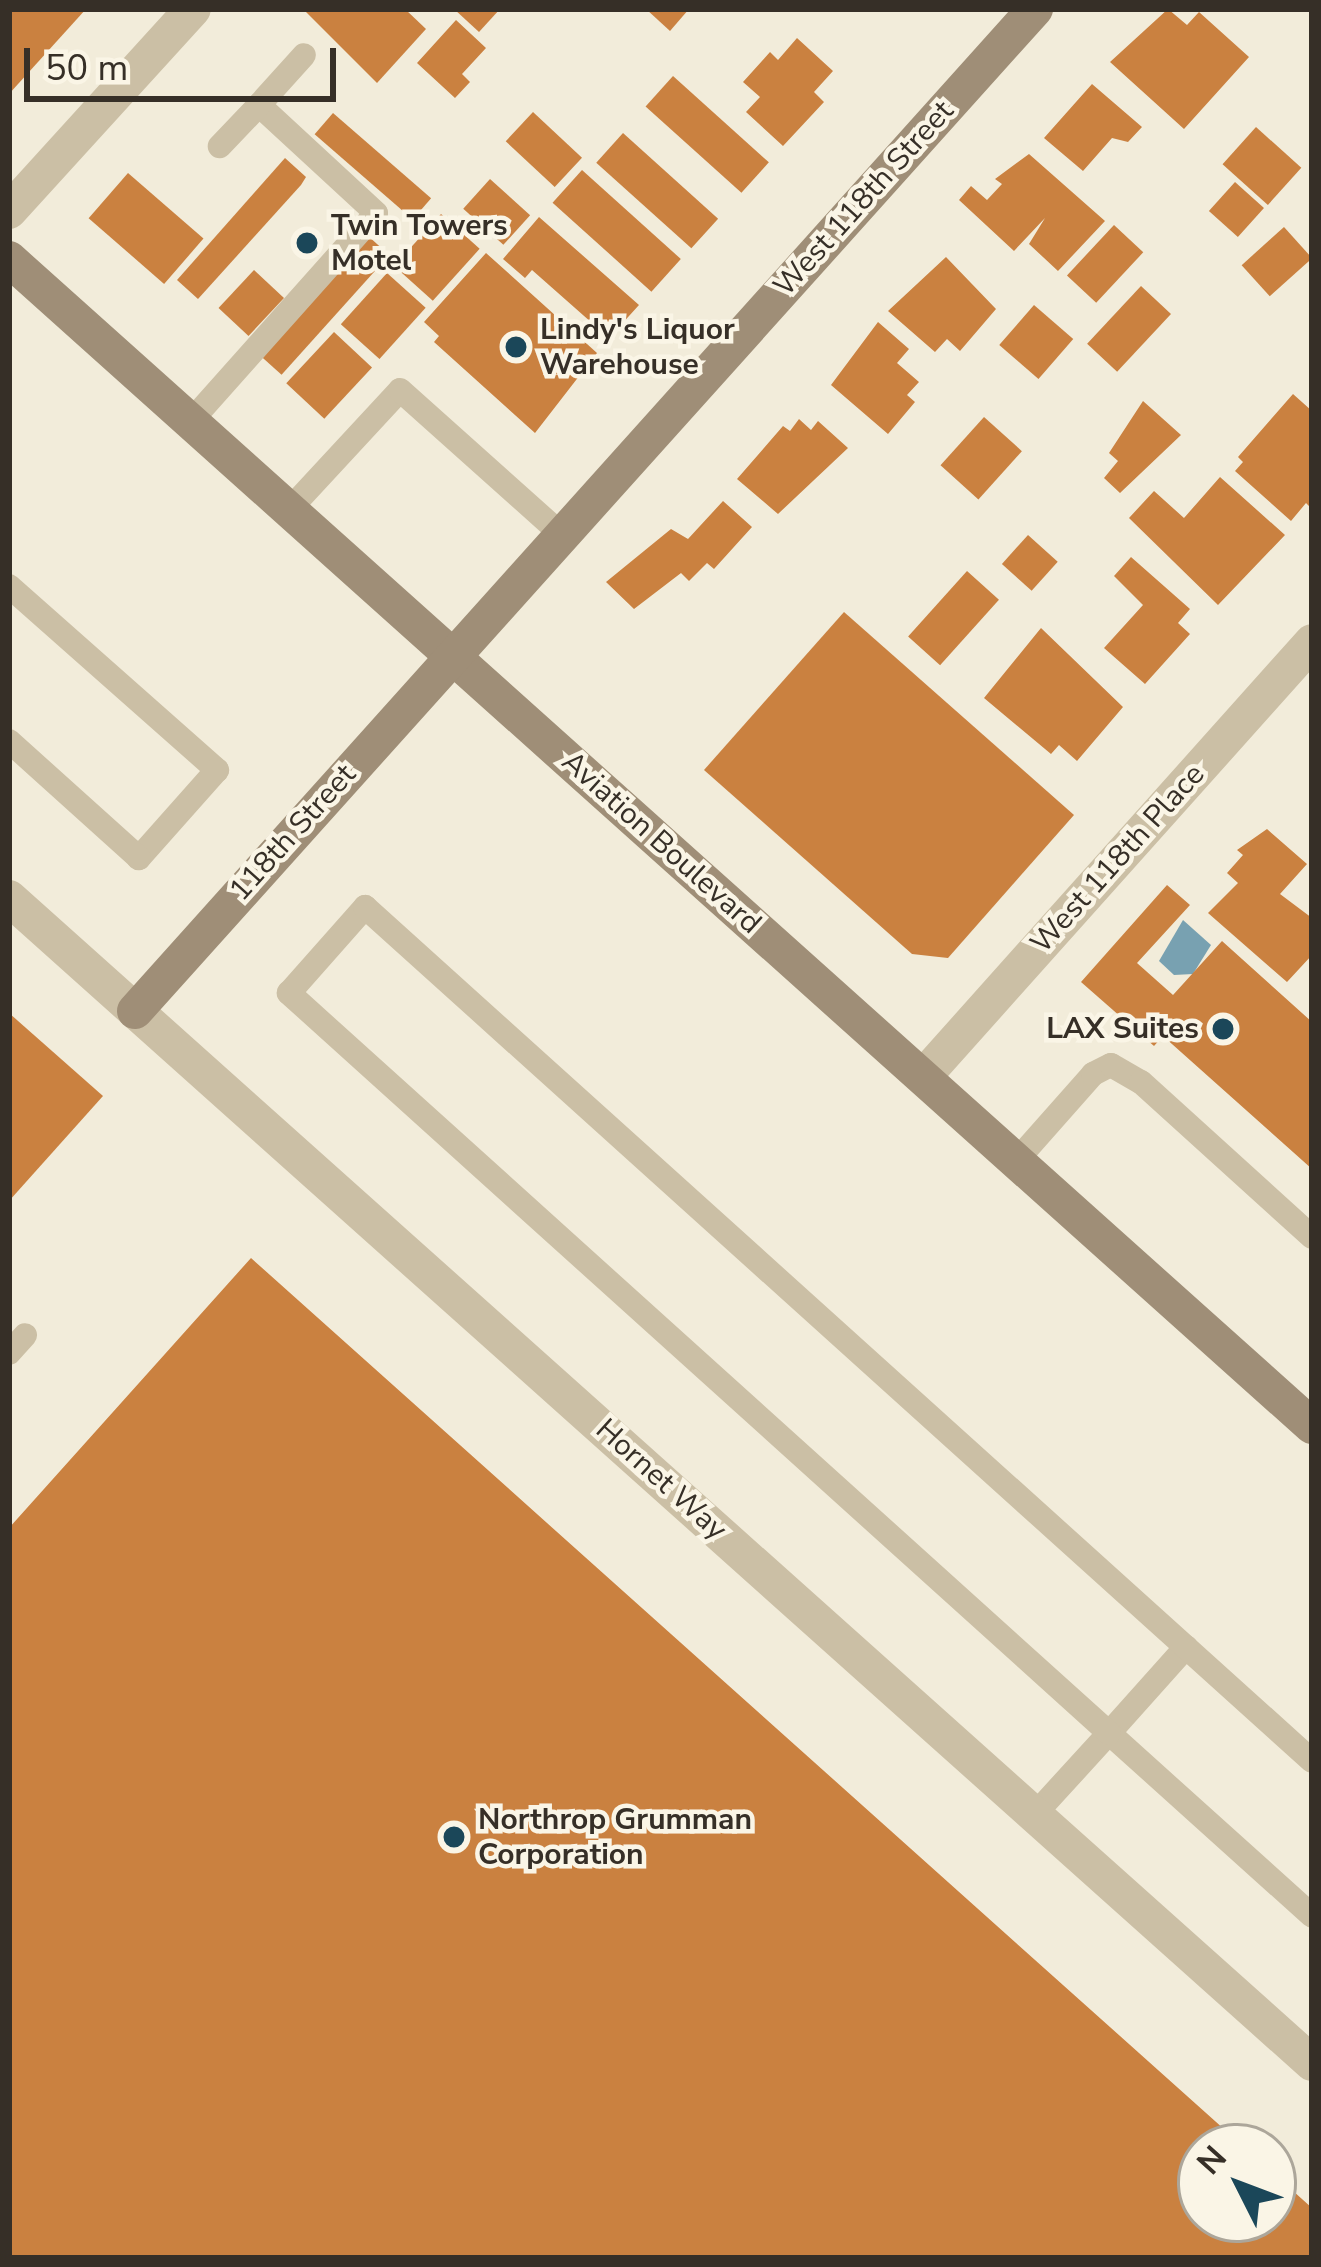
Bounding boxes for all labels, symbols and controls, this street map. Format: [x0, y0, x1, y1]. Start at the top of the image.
scale bar [30, 24, 342, 98]
text: 50 m [45, 44, 128, 93]
street label: West 118th Street [767, 94, 961, 304]
place label: Twin Towers Motel [331, 208, 508, 278]
marker: Twin Towers Motel [294, 230, 320, 256]
place label: Lindy's Liquor Warehouse [540, 312, 735, 382]
marker: Lindy's Liquor Warehouse [503, 334, 529, 360]
street label: Aviation Boulevard [554, 744, 768, 942]
street label: 118th Street [222, 757, 364, 909]
street label: West 118th Place [1024, 757, 1212, 961]
place label: LAX Suites [1046, 1011, 1199, 1047]
marker: LAX Suites [1210, 1016, 1236, 1042]
street label: Hornet Way [588, 1412, 734, 1548]
place label: Northrop Grumman Corporation [478, 1802, 752, 1872]
marker: Northrop Grumman Corporation [441, 1824, 467, 1850]
north arrow [1177, 2123, 1297, 2243]
text: N [1187, 2136, 1237, 2185]

